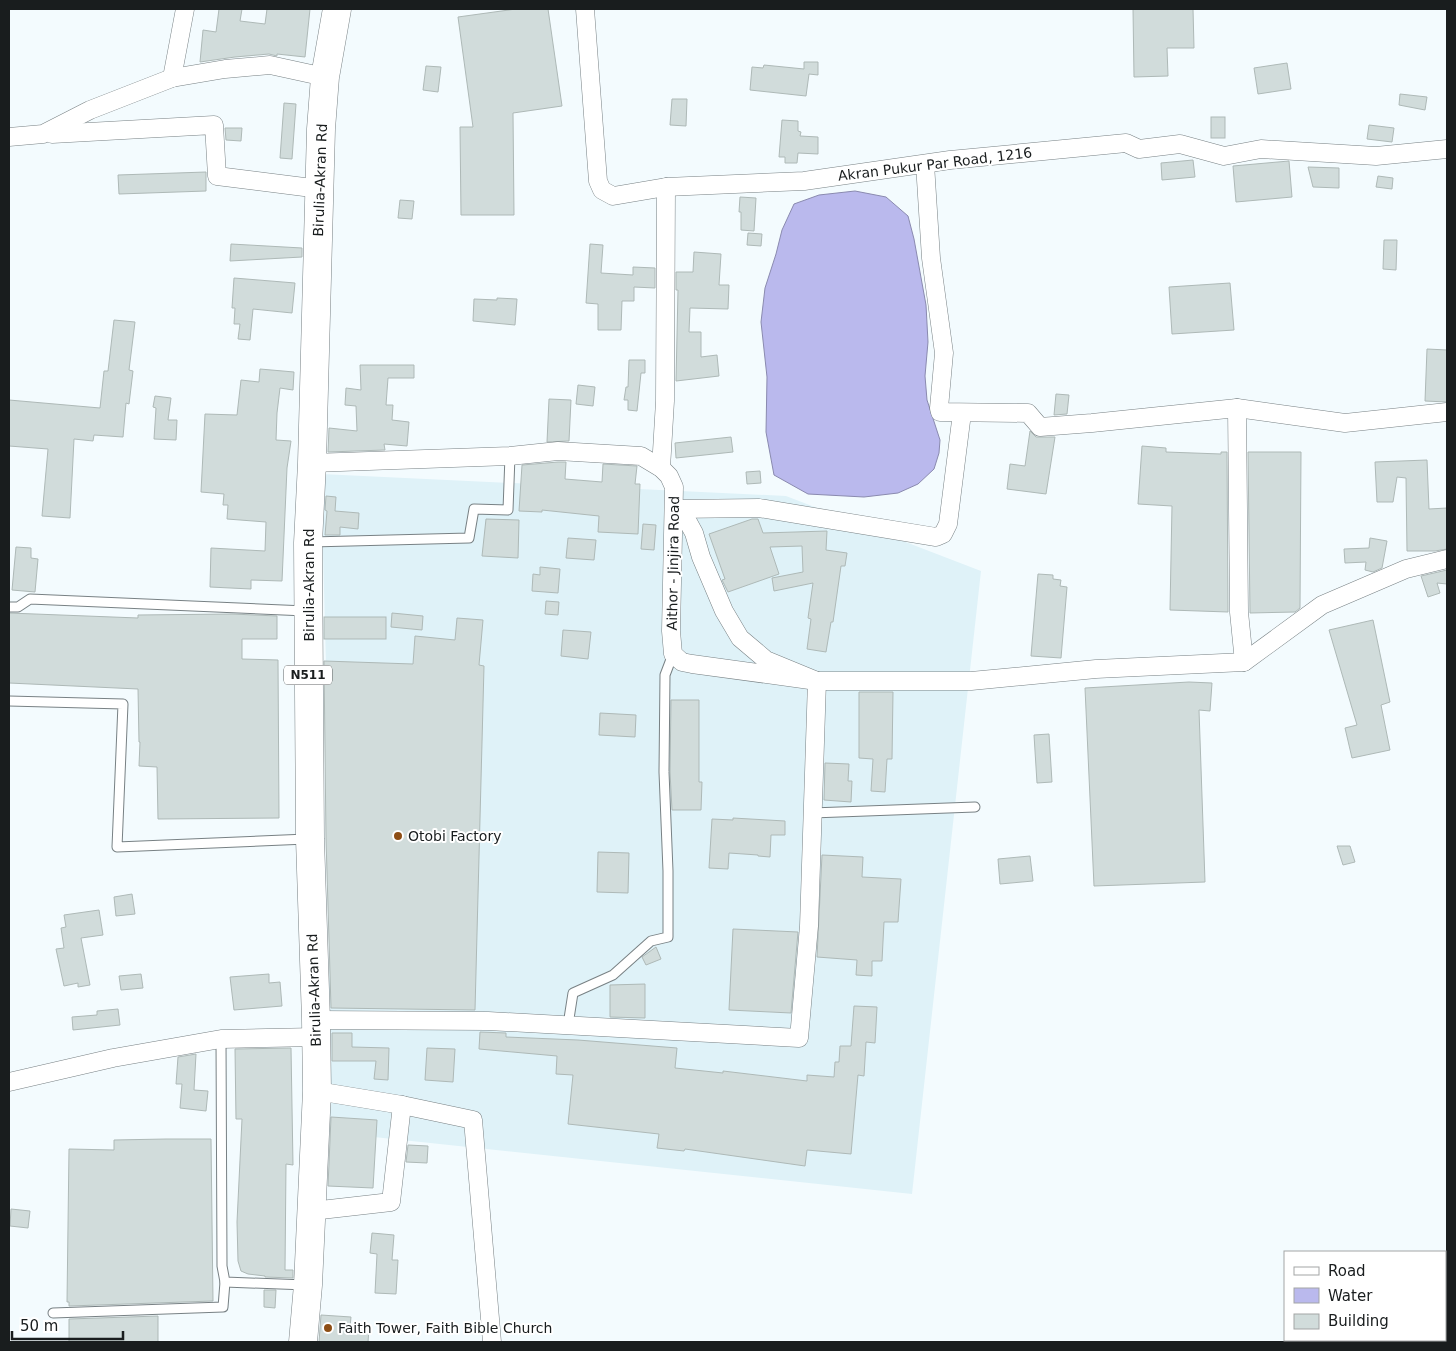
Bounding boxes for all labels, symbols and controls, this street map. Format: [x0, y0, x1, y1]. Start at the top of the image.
street label: Birulia-Akran Rd [310, 123, 330, 237]
street label: Akran Pukur Par Road, 1216 [837, 144, 1033, 184]
street label: Aithor - Jinjira Road [664, 496, 682, 630]
street label: Birulia-Akran Rd [301, 528, 317, 642]
road number: N511 [284, 666, 332, 684]
place label: Otobi Factory [408, 828, 501, 844]
marker: Otobi Factory [392, 830, 404, 842]
street label: Birulia-Akran Rd [304, 933, 324, 1047]
legend [1284, 1251, 1446, 1341]
text: Road [1328, 1262, 1366, 1280]
text: Water [1328, 1287, 1373, 1305]
scale bar [12, 1308, 124, 1340]
text: Building [1328, 1312, 1389, 1330]
text: 50 m [20, 1317, 58, 1335]
place label: Faith Tower, Faith Bible Church [338, 1320, 552, 1336]
marker: Faith Tower, Faith Bible Church [322, 1322, 334, 1334]

